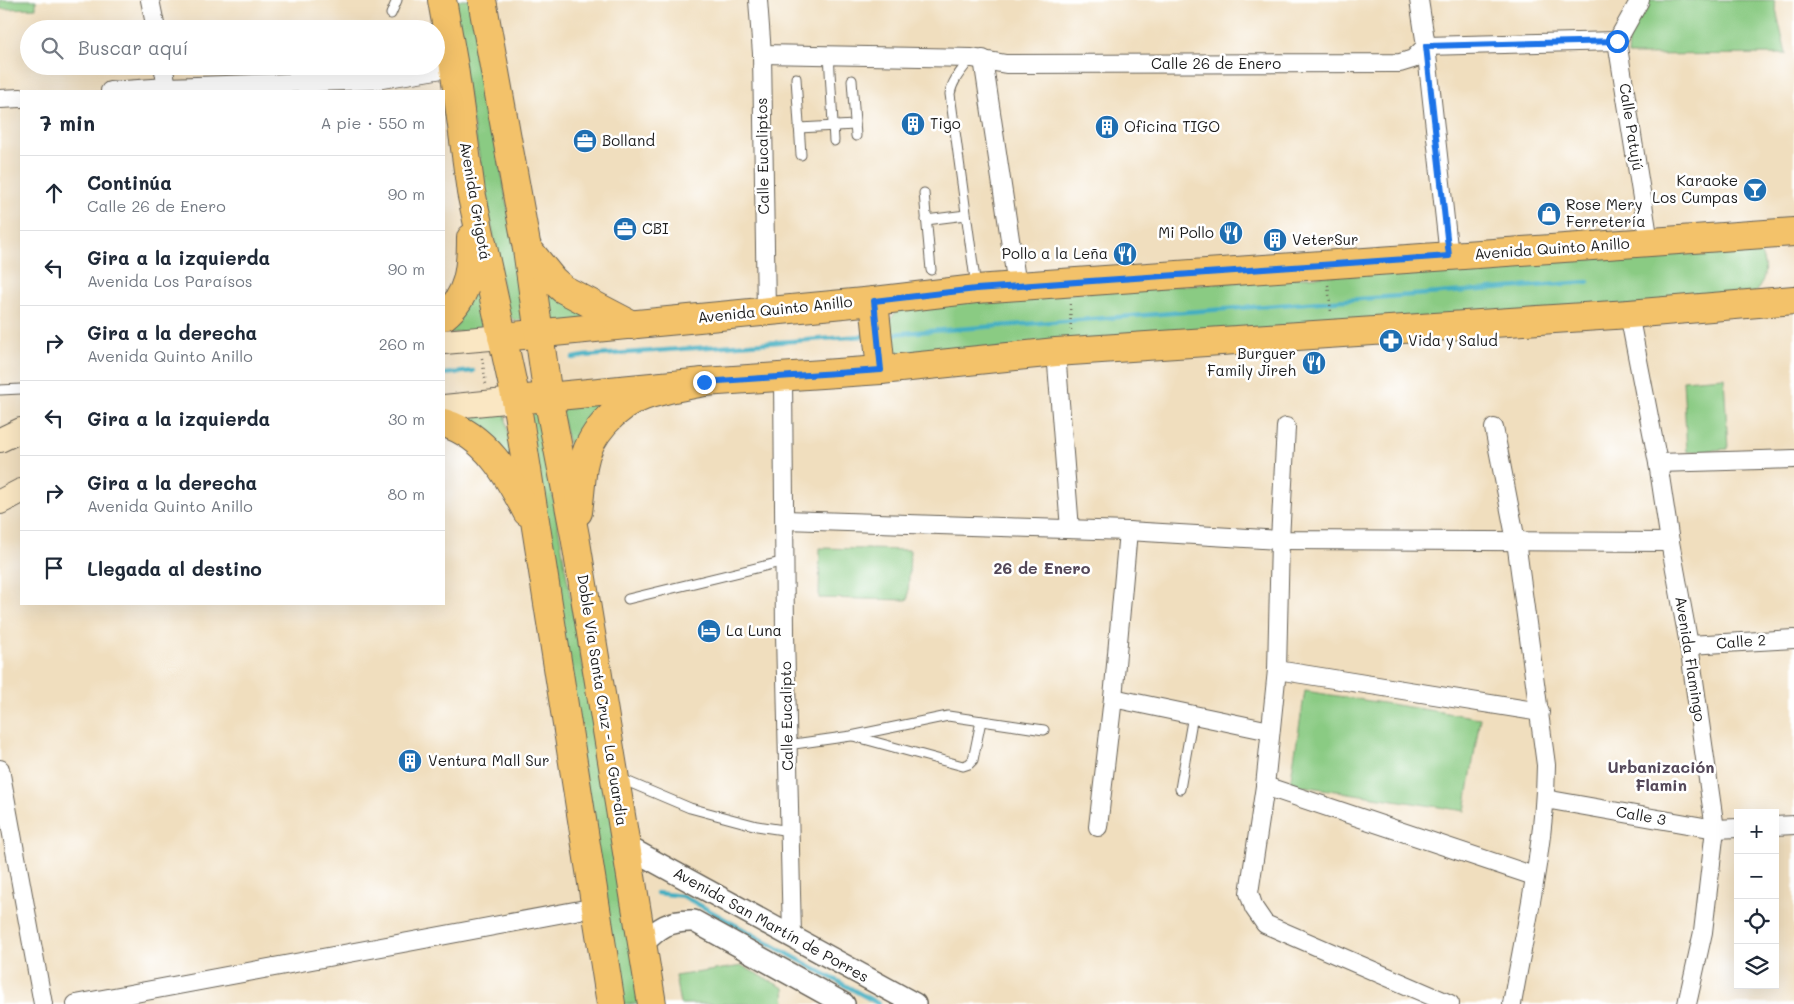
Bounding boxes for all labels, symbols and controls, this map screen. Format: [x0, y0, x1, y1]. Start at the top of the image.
search box [20, 20, 445, 75]
route start [1606, 30, 1629, 53]
icon: search [38, 34, 66, 62]
text: Buscar aquí [78, 35, 188, 60]
street label: Calle 26 de Enero [1151, 53, 1281, 73]
street label: Calle Patujú [1615, 82, 1649, 172]
street label: Calle Eucaliptos [751, 97, 773, 215]
text: 7 min [40, 109, 95, 136]
building icon: Tigo [900, 111, 926, 137]
text: A pie · 550 m [321, 112, 425, 133]
place label: Tigo [930, 113, 961, 133]
building icon: Oficina TIGO [1094, 114, 1120, 140]
place label: Oficina TIGO [1124, 116, 1220, 136]
office icon: Bolland [572, 128, 598, 154]
place label: Bolland [602, 130, 655, 150]
street label: Avenida Grigotá [456, 140, 496, 261]
text: Continúa [87, 170, 172, 195]
place label: Karaoke Los Cumpas [1652, 170, 1738, 207]
bar icon: Karaoke Los Cumpas [1742, 177, 1768, 203]
icon: ahead [40, 179, 68, 207]
text: 90 m [388, 183, 425, 204]
place label: Rose Mery Ferretería [1566, 194, 1646, 231]
text: Calle 26 de Enero [87, 195, 226, 216]
shop icon: Rose Mery Ferretería [1536, 201, 1562, 227]
office icon: CBI [612, 216, 638, 242]
place label: CBI [642, 218, 669, 238]
restaurant icon: Mi Pollo [1218, 220, 1244, 246]
place label: Mi Pollo [1158, 222, 1214, 242]
building icon: VeterSur [1262, 227, 1288, 253]
place label: VeterSur [1292, 229, 1359, 249]
street label: Avenida Quinto Anillo [1474, 233, 1630, 263]
restaurant icon: Pollo a la Leña [1112, 241, 1138, 267]
place label: Pollo a la Leña [1002, 243, 1108, 263]
text: Gira a la izquierda [87, 245, 270, 270]
icon: left [40, 254, 68, 282]
text: 90 m [388, 258, 425, 279]
text: Avenida Los Paraísos [87, 270, 252, 291]
street label: Avenida Quinto Anillo [697, 291, 853, 327]
text: Gira a la derecha [87, 320, 257, 345]
pharmacy icon: Vida y Salud [1378, 328, 1404, 354]
icon: right [40, 329, 68, 357]
place label: Vida y Salud [1408, 330, 1498, 350]
text: 260 m [379, 333, 425, 354]
place label: Burguer Family Jireh [1207, 343, 1296, 380]
text: Avenida Quinto Anillo [87, 345, 253, 366]
restaurant icon: Burguer Family Jireh [1301, 350, 1327, 376]
route end [693, 371, 716, 394]
icon: left [40, 404, 68, 432]
text: Gira a la izquierda [87, 406, 270, 431]
text: 30 m [388, 408, 425, 429]
text: Gira a la derecha [87, 470, 257, 495]
icon: right [40, 479, 68, 507]
text: 80 m [388, 483, 425, 504]
text: Avenida Quinto Anillo [87, 495, 253, 516]
icon: arrive [40, 554, 68, 582]
text: Llegada al destino [87, 556, 262, 581]
district label: 26 de Enero [994, 557, 1091, 578]
street label: Doble Vía Santa Cruz - La Guardia [573, 573, 633, 827]
street label: Avenida Flamingo [1671, 595, 1711, 723]
hotel icon: La Luna [696, 618, 722, 644]
place label: La Luna [726, 620, 782, 640]
street label: Calle 2 [1715, 629, 1767, 653]
street label: Calle Eucalipto [775, 661, 797, 771]
building icon: Ventura Mall Sur [397, 748, 423, 774]
place label: Ventura Mall Sur [428, 750, 550, 770]
district label: Urbanización Flamin [1608, 756, 1714, 795]
street label: Calle 3 [1615, 801, 1668, 829]
map controls [1734, 809, 1779, 989]
button: + [1734, 809, 1779, 854]
button: − [1734, 854, 1779, 899]
street label: Avenida San Martín de Porres [670, 862, 873, 986]
button: locate [1734, 899, 1779, 944]
button: layers [1734, 944, 1779, 989]

